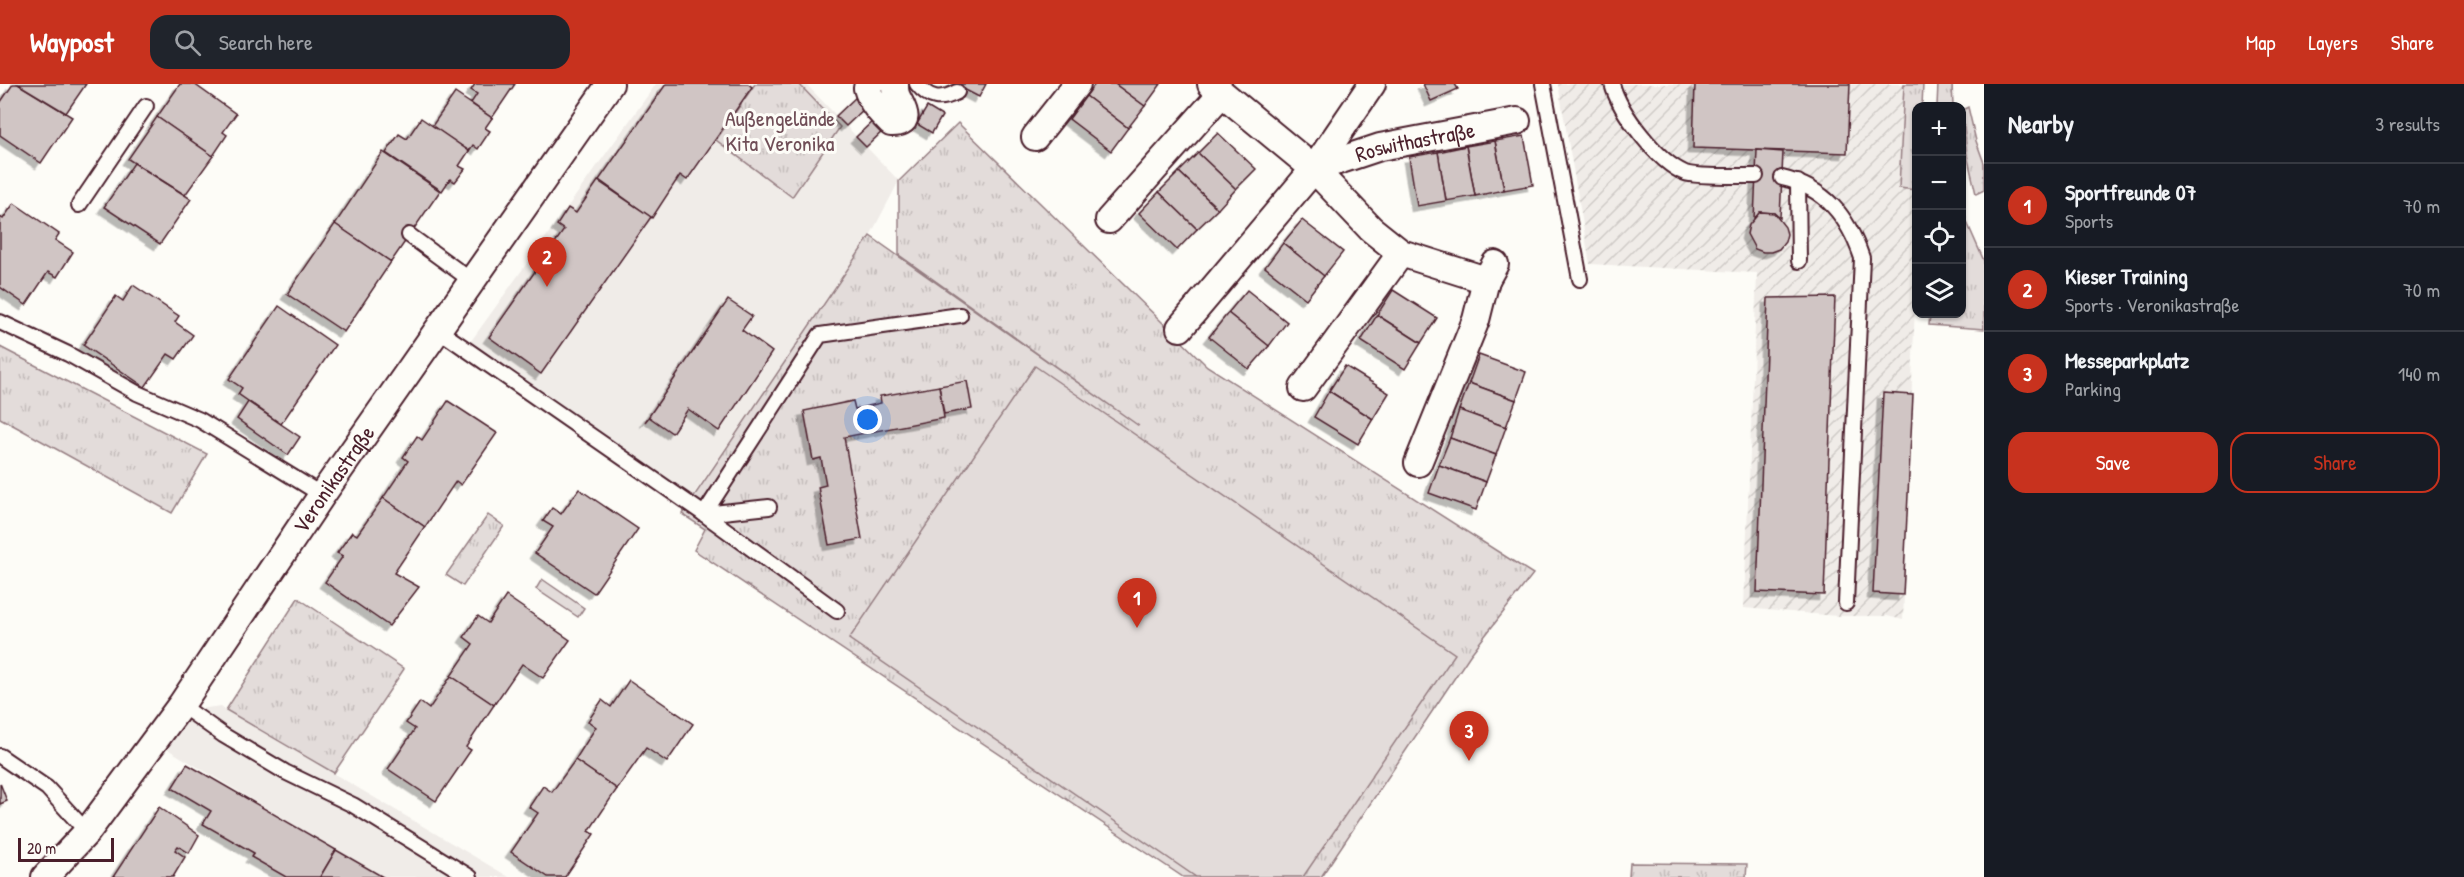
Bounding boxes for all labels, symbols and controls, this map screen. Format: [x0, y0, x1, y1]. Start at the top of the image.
search box [150, 15, 570, 69]
text: Waypost [30, 23, 114, 61]
icon: search [171, 26, 204, 59]
text: Search here [219, 27, 313, 57]
text: Map [2246, 28, 2275, 57]
text: Layers [2308, 28, 2358, 57]
text: Share [2391, 28, 2434, 57]
map controls [1912, 102, 1966, 318]
button: + [1912, 102, 1966, 156]
park label: Außengelände Kita Veronika [725, 103, 835, 158]
text: Nearby [2008, 106, 2074, 141]
text: 3 results [2375, 110, 2440, 137]
street label: Roswithastraße [1351, 114, 1478, 169]
button: − [1912, 156, 1966, 210]
text: Sportfreunde 07 [2065, 177, 2196, 207]
text: 1 [2024, 192, 2031, 219]
text: 70 m [2403, 192, 2440, 219]
text: Sports [2065, 207, 2113, 234]
button: locate [1912, 210, 1966, 264]
pin: 2 [528, 238, 566, 287]
text: Kieser Training [2065, 261, 2188, 291]
button: layers [1912, 264, 1966, 318]
text: 2 [2023, 276, 2032, 303]
text: 70 m [2403, 276, 2440, 303]
text: Sports · Veronikastraße [2065, 291, 2240, 318]
text: Messeparkplatz [2065, 345, 2189, 375]
text: 3 [2023, 360, 2032, 387]
text: 140 m [2398, 360, 2440, 387]
text: Parking [2065, 375, 2121, 402]
your location [853, 405, 882, 434]
street label: Veronikastraße [286, 419, 381, 539]
button: Save [2008, 432, 2218, 493]
button: Share [2230, 432, 2440, 493]
pin: 1 [1118, 578, 1156, 628]
pin: 3 [1450, 712, 1488, 761]
scale bar [18, 835, 114, 862]
text: 20 m [27, 837, 56, 859]

